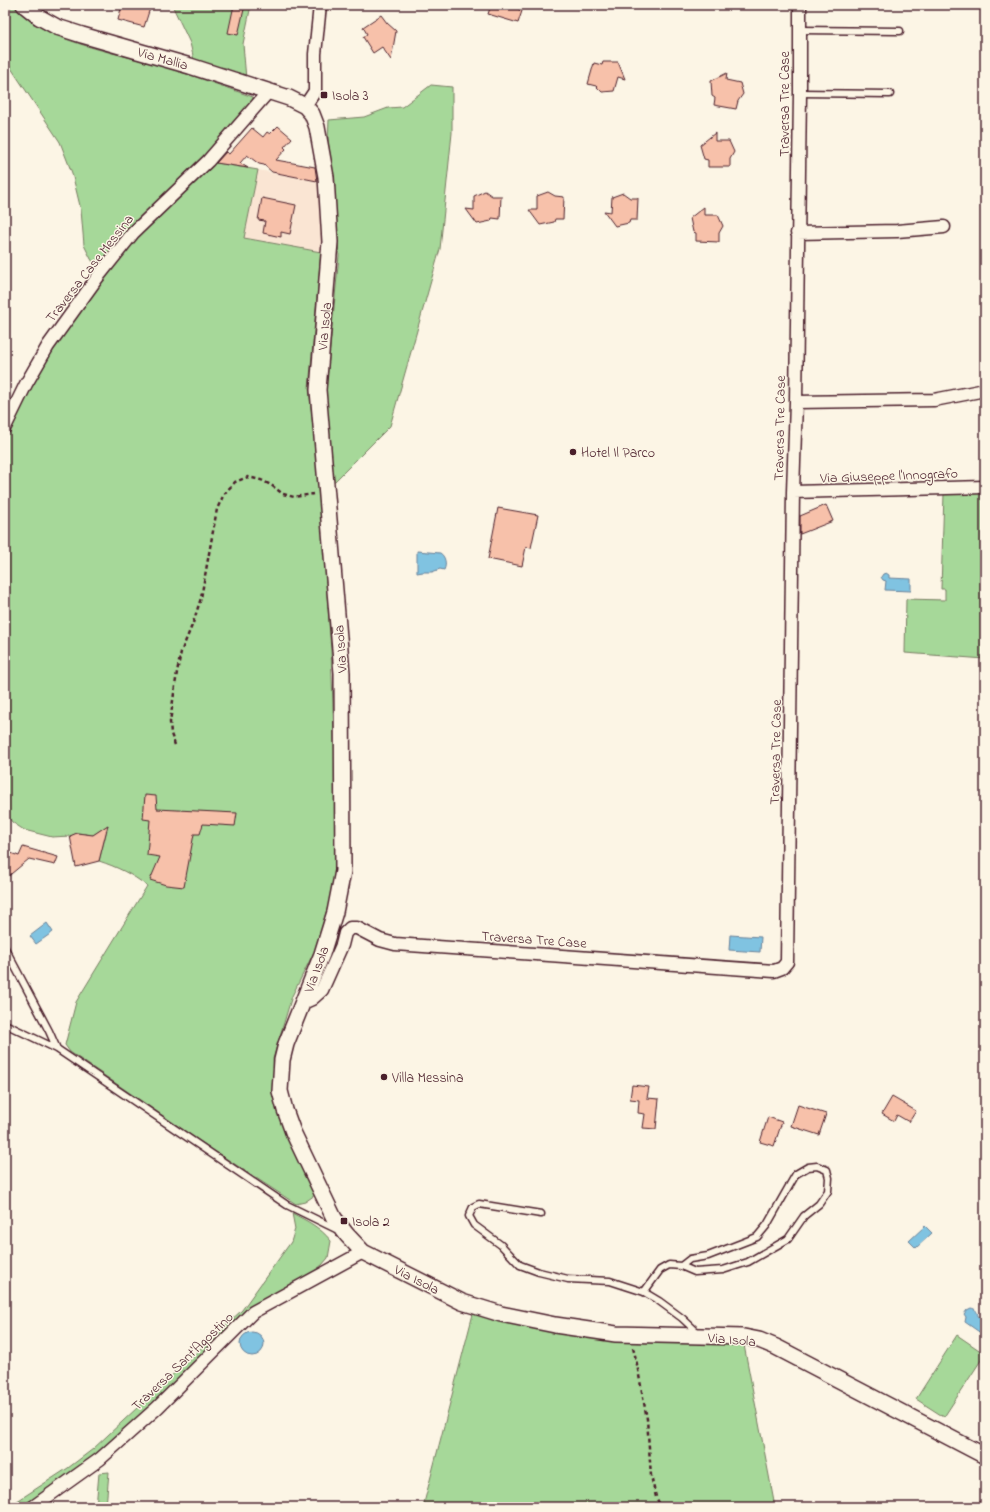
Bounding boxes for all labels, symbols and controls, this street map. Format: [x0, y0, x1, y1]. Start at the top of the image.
street label: Via Mallia [134, 42, 190, 77]
street label: Traversa Tre Case [775, 51, 796, 157]
place label: Isola 3 [332, 86, 369, 107]
marker: Isola 3 [319, 90, 329, 100]
street label: Traversa Case Messina [41, 210, 139, 328]
street label: Via Isola [313, 301, 338, 352]
street label: Traversa Tre Case [769, 374, 792, 481]
place label: Hotel Il Parco [581, 443, 655, 464]
marker: Hotel Il Parco [568, 447, 578, 457]
street label: Via Giuseppe l'Innografo [819, 464, 958, 490]
street label: Via Isola [329, 624, 354, 675]
street label: Traversa Tre Case [765, 698, 788, 805]
street label: Traversa Tre Case [481, 926, 588, 955]
street label: Via Isola [299, 943, 335, 997]
place label: Villa Messina [391, 1068, 464, 1089]
marker: Villa Messina [379, 1072, 389, 1082]
place label: Isola 2 [352, 1212, 390, 1233]
marker: Isola 2 [339, 1216, 349, 1226]
street label: Via Isola [389, 1260, 442, 1301]
street label: Traversa Sant'Agostino [127, 1308, 240, 1417]
street label: Via Isola [706, 1328, 757, 1353]

